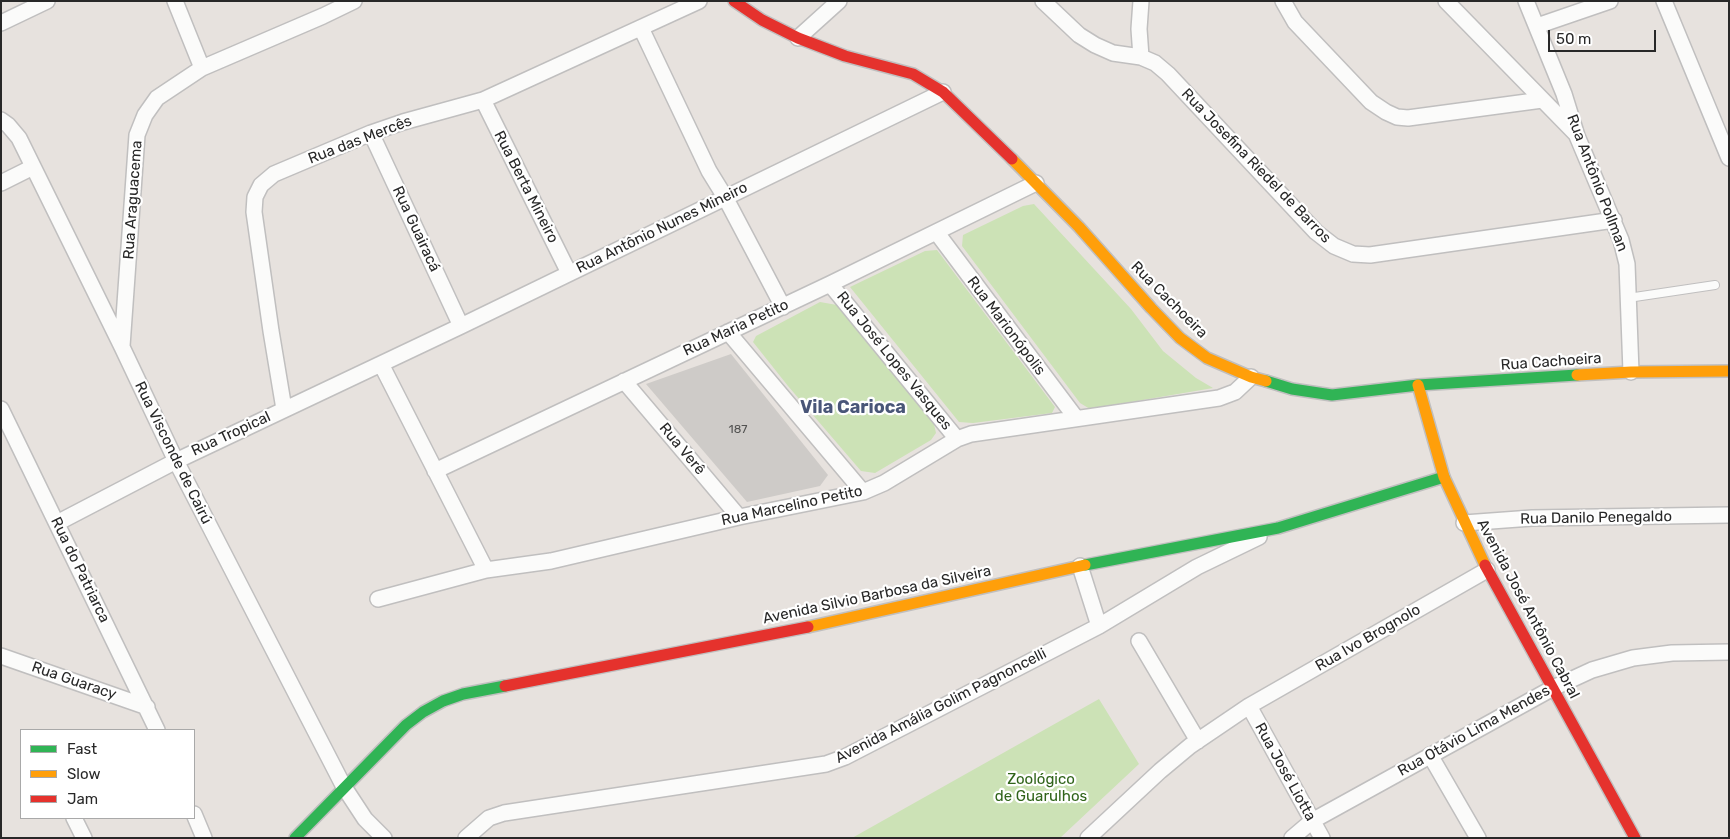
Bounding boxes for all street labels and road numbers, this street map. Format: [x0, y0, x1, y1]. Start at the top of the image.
street label: Rua Josefina Riedel de Barros [1177, 85, 1335, 247]
street label: Rua das Mercês [306, 112, 414, 168]
street label: Rua Antônio Pollman [1563, 112, 1631, 254]
street label: Rua Berta Mineiro [490, 128, 562, 246]
street label: Rua Araguacema [120, 140, 146, 260]
street label: Rua Antônio Nunes Mineiro [573, 179, 751, 277]
street label: Rua Guairacá [388, 183, 444, 275]
street label: Rua Cachoeira [1127, 258, 1211, 342]
street label: Rua Marionópolis [963, 273, 1049, 379]
street label: Rua José Lopes Vasques [833, 288, 955, 434]
street label: Rua Maria Petito [680, 296, 792, 360]
street label: Rua Cachoeira [1500, 349, 1602, 375]
street label: Rua Visconde de Cairú [131, 379, 215, 527]
street label: Rua Tropical [189, 408, 273, 460]
street label: Rua Verê [655, 419, 709, 479]
street label: Rua Marcelino Petito [720, 482, 864, 530]
street label: Rua Danilo Penegaldo [1520, 508, 1672, 528]
street label: Rua do Patriarca [47, 514, 113, 626]
street label: Avenida José Antônio Cabral [1473, 516, 1583, 702]
street label: Avenida Silvio Barbosa da Silveira [761, 562, 993, 628]
street label: Rua Ivo Brognolo [1312, 601, 1424, 675]
street label: Avenida Amália Golim Pagnoncelli [832, 645, 1050, 767]
street label: Rua Guaracy [29, 658, 119, 704]
street label: Rua Otávio Lima Mendes [1395, 682, 1553, 780]
street label: Rua José Liotta [1251, 720, 1319, 824]

